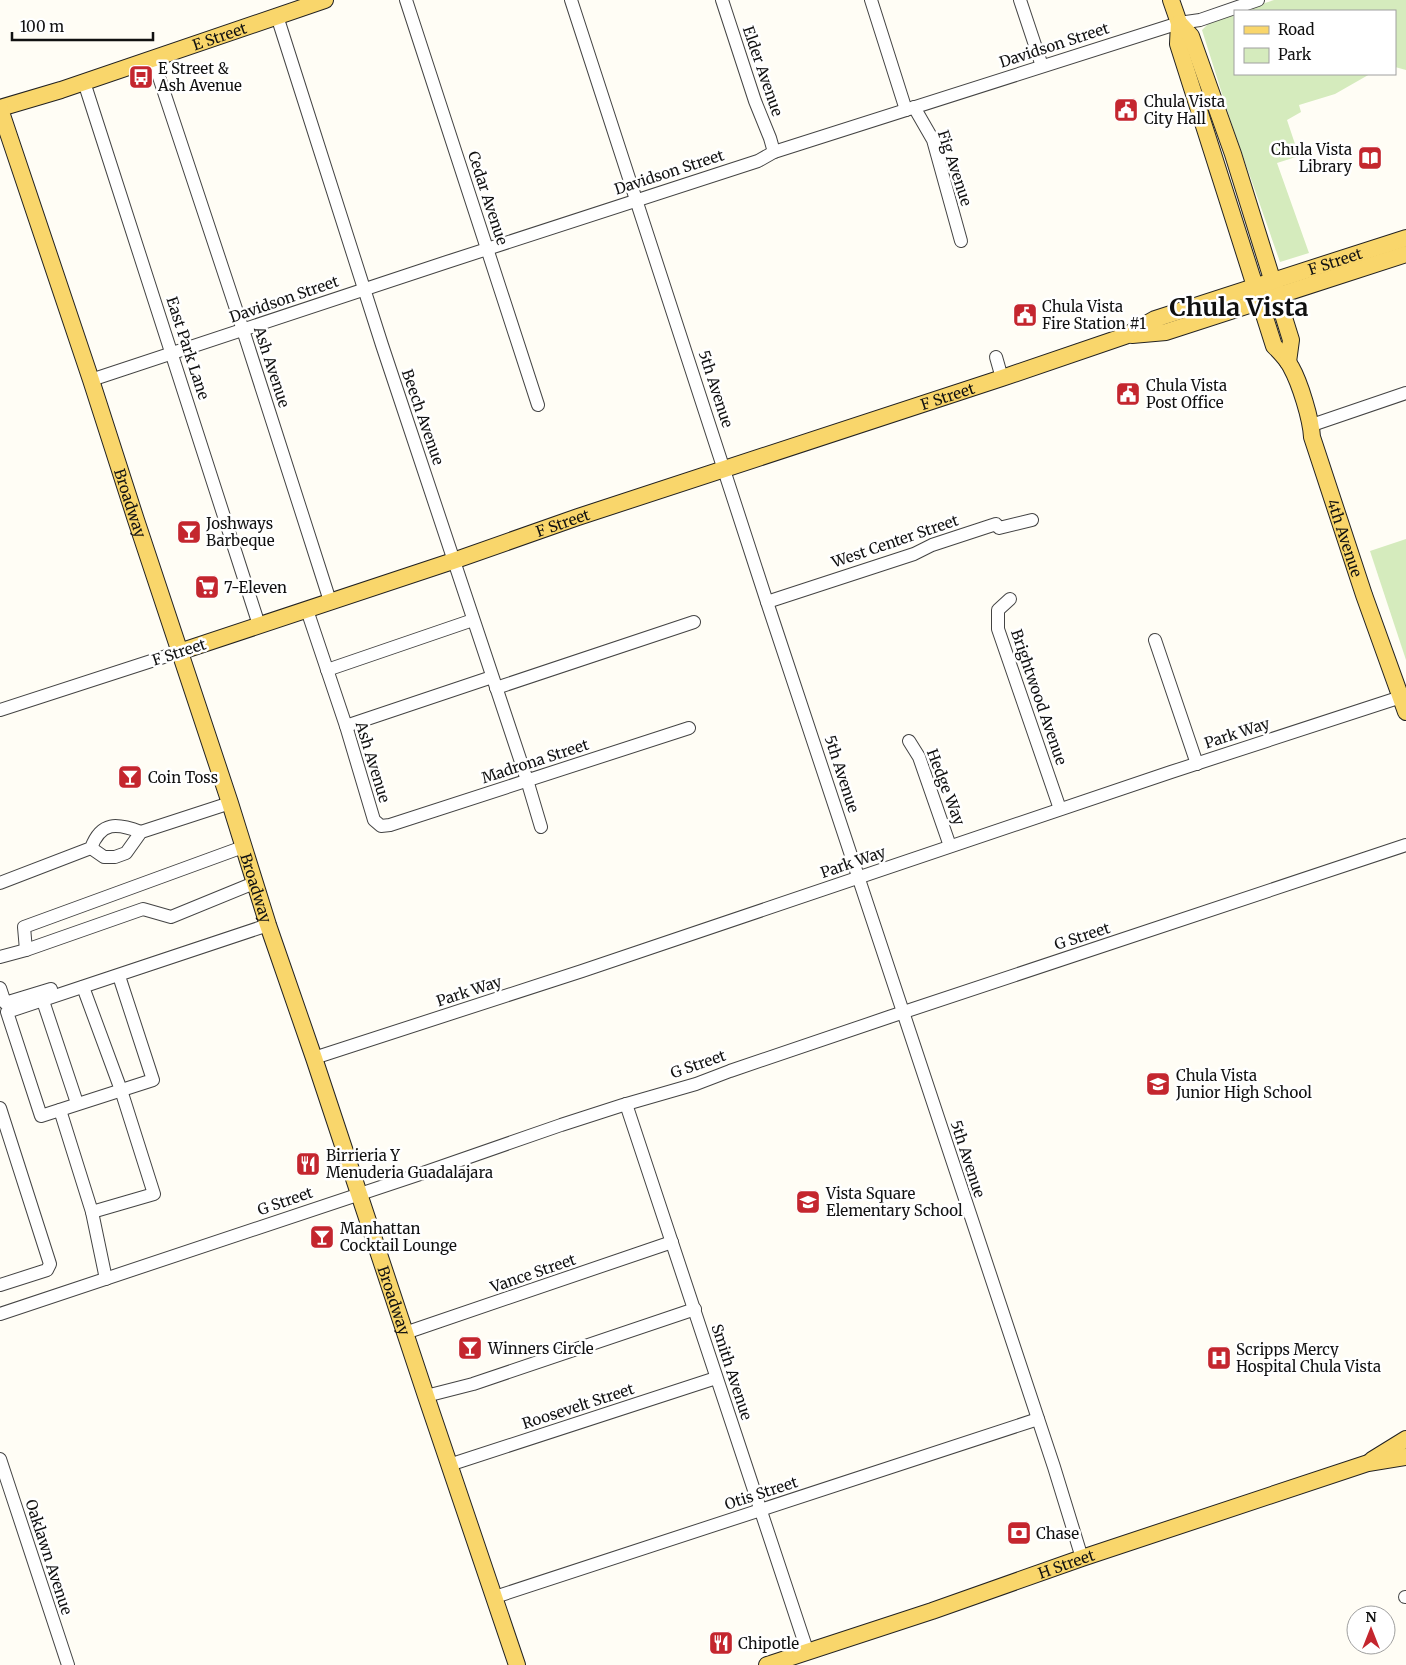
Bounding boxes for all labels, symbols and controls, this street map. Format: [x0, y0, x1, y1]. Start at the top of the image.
scale bar [12, 10, 154, 42]
legend [1234, 10, 1396, 75]
text: 100 m [20, 17, 64, 36]
street label: E Street [190, 18, 249, 54]
street label: Davidson Street [997, 18, 1111, 72]
text: Road [1278, 20, 1314, 39]
street label: Elder Avenue [739, 23, 787, 119]
text: Park [1278, 45, 1312, 64]
place label: E Street & Ash Avenue [157, 59, 242, 95]
bus stop icon: E Street & Ash Avenue [128, 64, 154, 90]
place label: Chula Vista City Hall [1144, 92, 1225, 128]
public building icon: Chula Vista City Hall [1113, 97, 1139, 123]
street label: Fig Avenue [934, 128, 976, 209]
place label: Chula Vista Library [1271, 140, 1352, 176]
street label: Davidson Street [612, 145, 726, 199]
library icon: Chula Vista Library [1357, 145, 1383, 171]
street label: Cedar Avenue [464, 149, 512, 248]
street label: F Street [1306, 243, 1365, 279]
street label: Davidson Street [227, 271, 341, 327]
district label: Chula Vista [1169, 291, 1309, 323]
street label: East Park Lane [162, 294, 214, 402]
place label: Chula Vista Fire Station #1 [1042, 297, 1146, 333]
public building icon: Chula Vista Fire Station #1 [1012, 302, 1038, 328]
street label: Ash Avenue [250, 323, 294, 410]
street label: 5th Avenue [695, 348, 737, 430]
street label: Beech Avenue [398, 367, 448, 468]
place label: Chula Vista Post Office [1146, 376, 1227, 412]
street label: F Street [918, 378, 977, 414]
public building icon: Chula Vista Post Office [1115, 381, 1141, 407]
street label: Broadway [111, 466, 151, 540]
street label: 4th Avenue [1324, 496, 1367, 579]
street label: F Street [533, 504, 592, 541]
street label: West Center Street [828, 510, 961, 572]
place label: Joshways Barbeque [205, 514, 275, 550]
bar icon: Joshways Barbeque [176, 519, 202, 545]
supermarket icon: 7-Eleven [194, 574, 220, 600]
place label: 7-Eleven [224, 578, 287, 597]
street label: Brightwood Avenue [1007, 627, 1071, 767]
street label: F Street [150, 634, 209, 670]
street label: Park Way [1202, 713, 1272, 753]
street label: Ash Avenue [351, 718, 394, 805]
street label: 5th Avenue [821, 733, 863, 815]
street label: Madrona Street [479, 735, 591, 787]
street label: Hedge Way [923, 746, 969, 828]
bar icon: Coin Toss [117, 764, 143, 790]
place label: Coin Toss [148, 768, 218, 787]
street label: Park Way [818, 842, 888, 882]
street label: Broadway [237, 851, 276, 925]
street label: G Street [1052, 918, 1112, 954]
street label: Park Way [434, 971, 504, 1011]
street label: G Street [668, 1046, 728, 1082]
place label: Chula Vista Junior High School [1175, 1066, 1312, 1102]
school or university icon: Chula Vista Junior High School [1145, 1071, 1171, 1097]
street label: 5th Avenue [947, 1118, 989, 1200]
place label: Birrieria Y Menuderia Guadalajara [326, 1146, 493, 1182]
restaurant icon: Birrieria Y Menuderia Guadalajara [295, 1151, 321, 1177]
street label: G Street [255, 1183, 315, 1219]
place label: Vista Square Elementary School [825, 1184, 963, 1220]
school or university icon: Vista Square Elementary School [795, 1189, 821, 1215]
place label: Manhattan Cocktail Lounge [340, 1219, 457, 1255]
bar icon: Manhattan Cocktail Lounge [309, 1224, 335, 1250]
street label: Vance Street [487, 1249, 578, 1297]
street label: Broadway [374, 1263, 415, 1338]
street label: Smith Avenue [708, 1321, 757, 1423]
bar icon: Winners Circle [457, 1335, 483, 1361]
place label: Winners Circle [487, 1339, 594, 1358]
place label: Scripps Mercy Hospital Chula Vista [1236, 1340, 1381, 1376]
hospital icon: Scripps Mercy Hospital Chula Vista [1206, 1345, 1232, 1371]
street label: Roosevelt Street [520, 1379, 636, 1433]
street label: Otis Street [722, 1472, 800, 1514]
street label: Oaklawn Avenue [21, 1497, 77, 1617]
bank icon: Chase [1006, 1520, 1032, 1546]
place label: Chase [1036, 1524, 1079, 1543]
street label: H Street [1035, 1545, 1097, 1582]
north arrow [1346, 1605, 1396, 1655]
text: N [1365, 1608, 1377, 1626]
restaurant icon: Chipotle [708, 1630, 734, 1656]
place label: Chipotle [738, 1634, 799, 1653]

